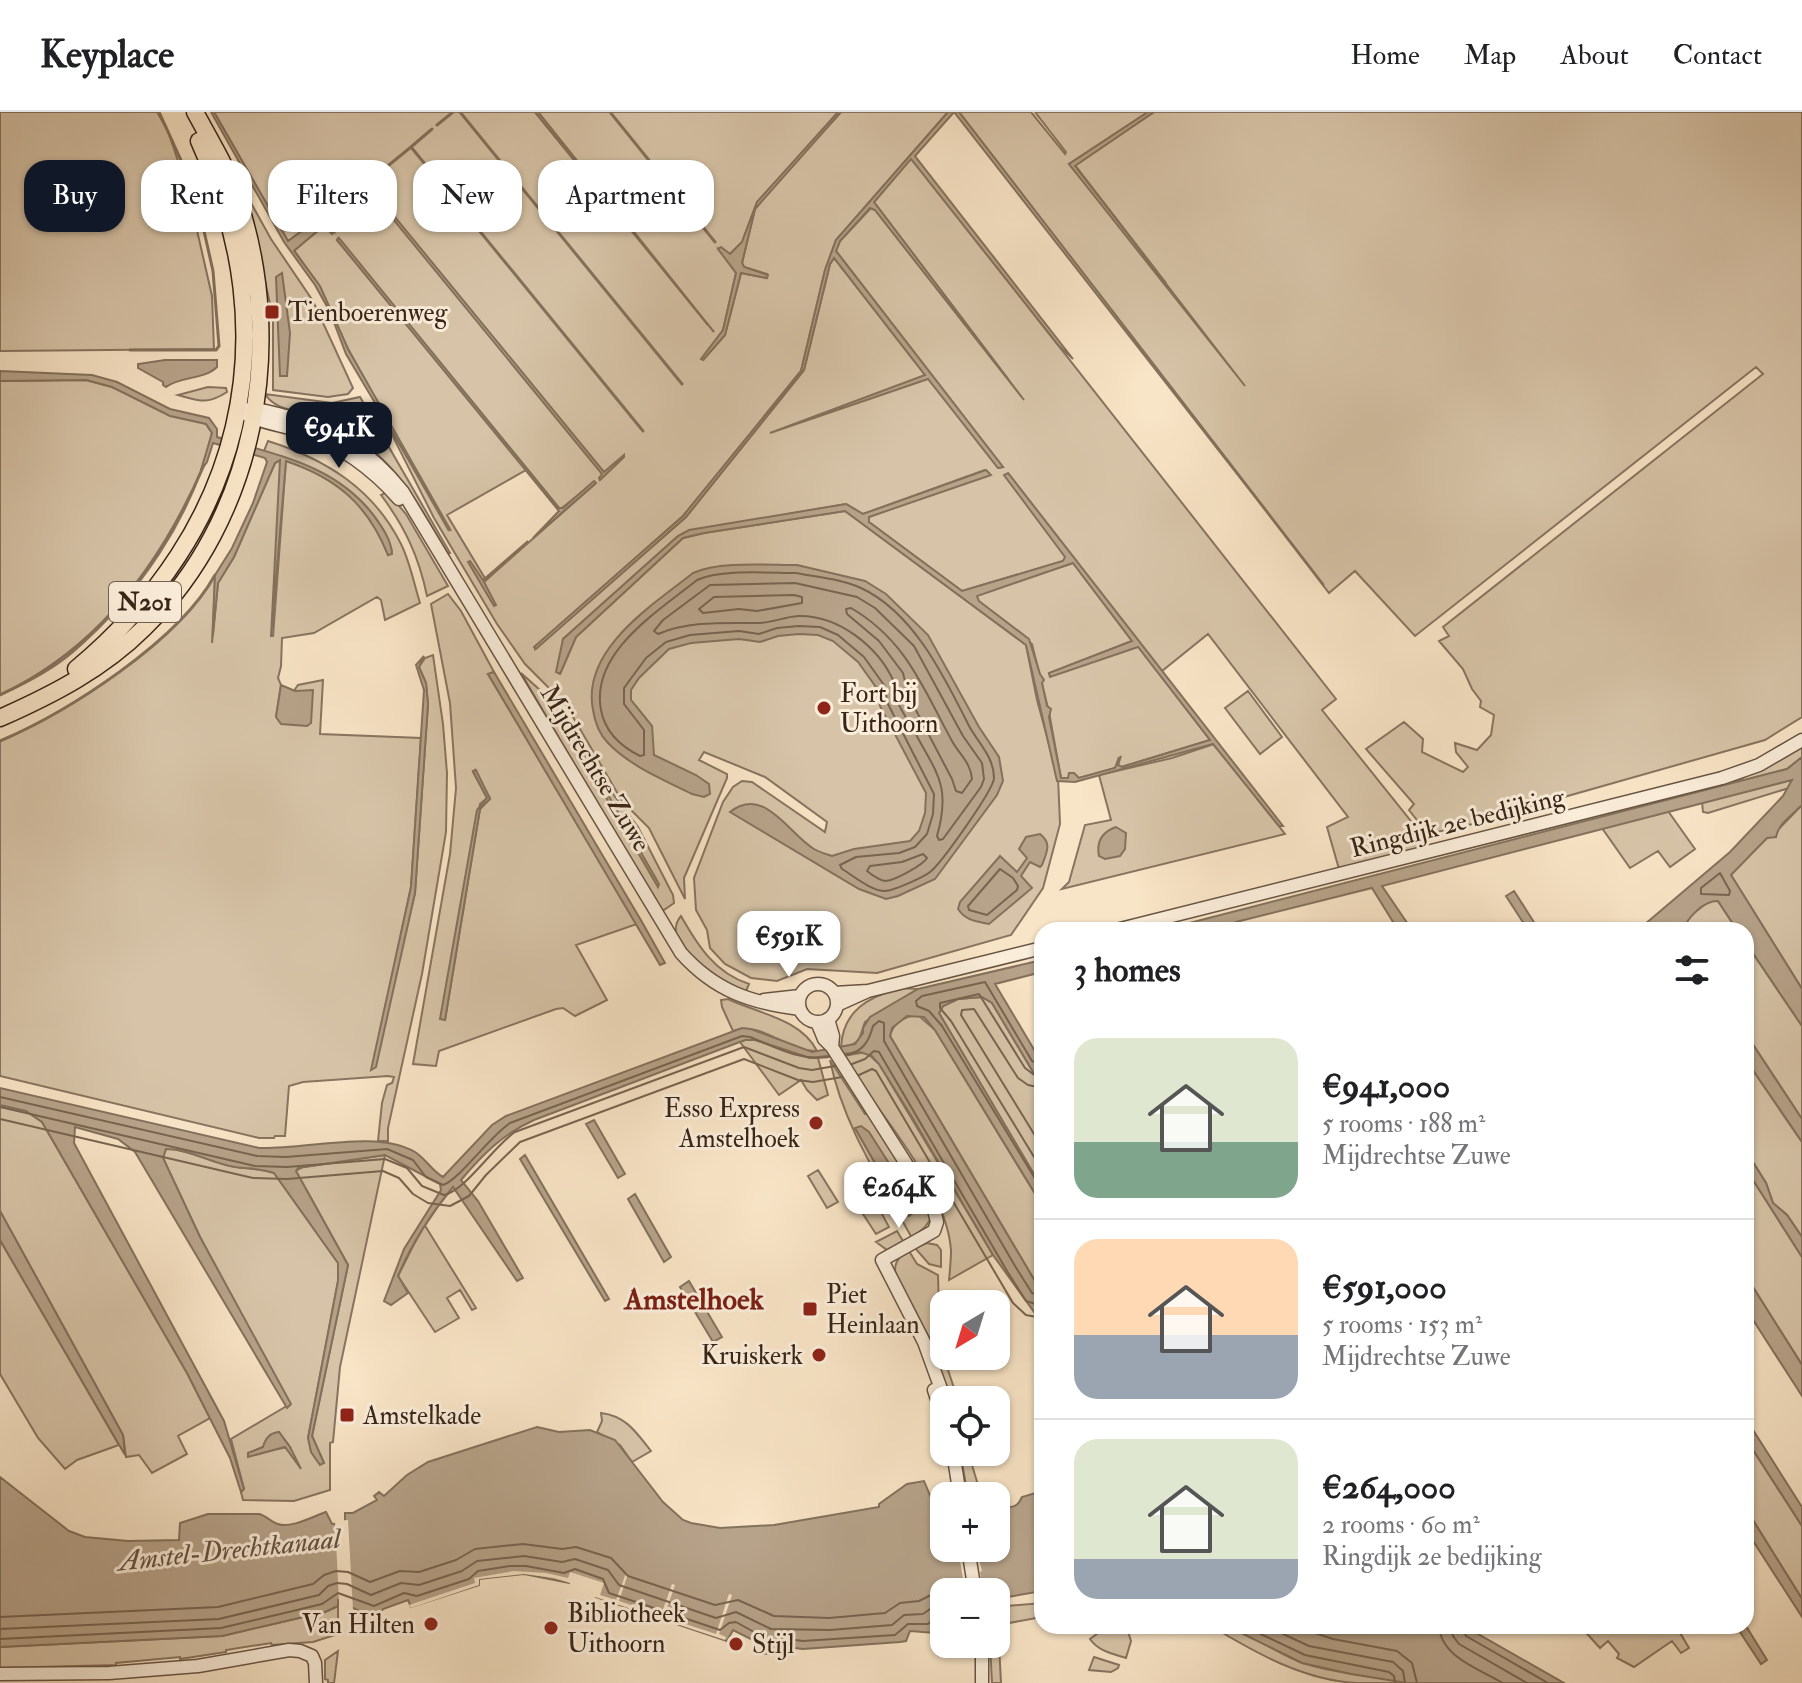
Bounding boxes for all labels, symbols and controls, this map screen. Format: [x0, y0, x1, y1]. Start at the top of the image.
text: Keyplace [40, 31, 174, 79]
text: Home [1350, 38, 1420, 73]
text: Map [1464, 38, 1516, 73]
text: About [1560, 38, 1629, 73]
text: Contact [1673, 38, 1762, 73]
chip: Buy [24, 160, 125, 232]
chip: Rent [141, 160, 252, 232]
chip: Filters [268, 160, 397, 232]
chip: New [413, 160, 522, 232]
chip: Apartment [538, 160, 714, 232]
place label: Tienboerenweg [288, 297, 448, 329]
marker: Tienboerenweg [263, 303, 281, 321]
pin: €941K [283, 402, 395, 470]
text: €941K [304, 412, 374, 444]
road number: N201 [109, 582, 181, 622]
place label: Fort bij Uithoorn [840, 678, 938, 740]
street label: Mijdrechtse Zuwe [533, 679, 657, 858]
marker: Fort bij Uithoorn [815, 699, 833, 717]
street label: Ringdijk 2e bedijking [1347, 781, 1569, 865]
pin: €591K [733, 911, 845, 979]
text: €591K [755, 921, 823, 953]
icon: filters [1670, 948, 1714, 992]
text: 3 homes [1074, 949, 1181, 992]
text: €941,000 [1322, 1065, 1450, 1108]
icon: home [1138, 1070, 1234, 1166]
place label: Esso Express Amstelhoek [664, 1093, 801, 1155]
text: 5 rooms · 188 m² [1322, 1108, 1485, 1140]
marker: Esso Express Amstelhoek [807, 1114, 825, 1132]
text: Mijdrechtse Zuwe [1322, 1140, 1511, 1172]
pin: €264K [843, 1162, 955, 1230]
text: €264K [862, 1172, 936, 1204]
text: €591,000 [1322, 1266, 1447, 1309]
icon: home [1138, 1271, 1234, 1367]
place label: Piet Heinlaan [826, 1279, 920, 1341]
district label: Amstelhoek [622, 1281, 764, 1318]
north arrow [930, 1290, 1010, 1370]
map controls [930, 1290, 1010, 1658]
marker: Piet Heinlaan [801, 1300, 819, 1318]
text: 5 rooms · 153 m² [1322, 1309, 1482, 1341]
place label: Kruiskerk [701, 1340, 804, 1372]
text: Mijdrechtse Zuwe [1322, 1341, 1511, 1373]
marker: Kruiskerk [810, 1346, 828, 1364]
button: locate [930, 1386, 1010, 1466]
place label: Amstelkade [362, 1400, 481, 1432]
marker: Amstelkade [338, 1406, 356, 1424]
text: €264,000 [1322, 1466, 1456, 1509]
icon: home [1138, 1471, 1234, 1567]
button: + [930, 1482, 1010, 1562]
text: 2 rooms · 60 m² [1322, 1509, 1480, 1541]
water label: Amstel-Drechtkanaal [113, 1521, 344, 1580]
text: Ringdijk 2e bedijking [1322, 1541, 1542, 1573]
button: − [930, 1578, 1010, 1658]
place label: Bibliotheek Uithoorn [567, 1598, 686, 1660]
place label: Van Hilten [302, 1609, 415, 1641]
marker: Van Hilten [422, 1615, 440, 1633]
marker: Bibliotheek Uithoorn [542, 1619, 560, 1637]
place label: Stijl [752, 1629, 795, 1661]
marker: Stijl [727, 1635, 745, 1653]

